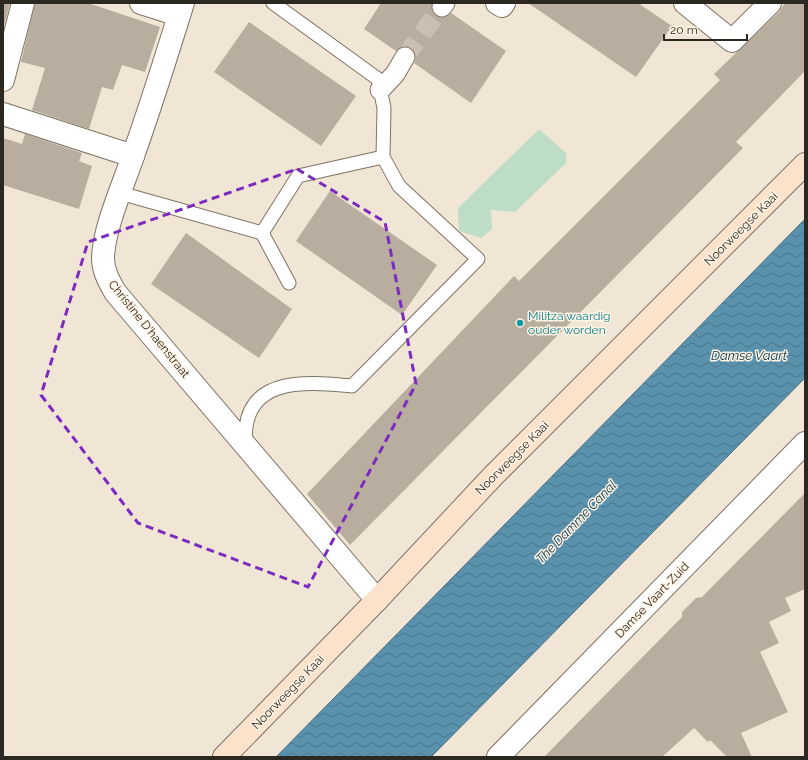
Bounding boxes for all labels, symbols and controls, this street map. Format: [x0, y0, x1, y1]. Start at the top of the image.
scale bar [664, 16, 747, 42]
text: 20 m [670, 23, 698, 37]
street label: Noorweegse Kaai [701, 189, 781, 269]
street label: Christine D'haenstraat [105, 278, 193, 380]
place label: Militza waardig ouder worden [528, 309, 610, 337]
marker: Militza waardig ouder worden [515, 318, 525, 328]
water label: Damse Vaart [711, 348, 788, 363]
street label: Noorweegse Kaai [472, 418, 552, 498]
water label: The Damme Canal [533, 477, 620, 567]
street label: Damse Vaart-Zuid [612, 559, 692, 641]
street label: Noorweegse Kaai [249, 652, 327, 732]

